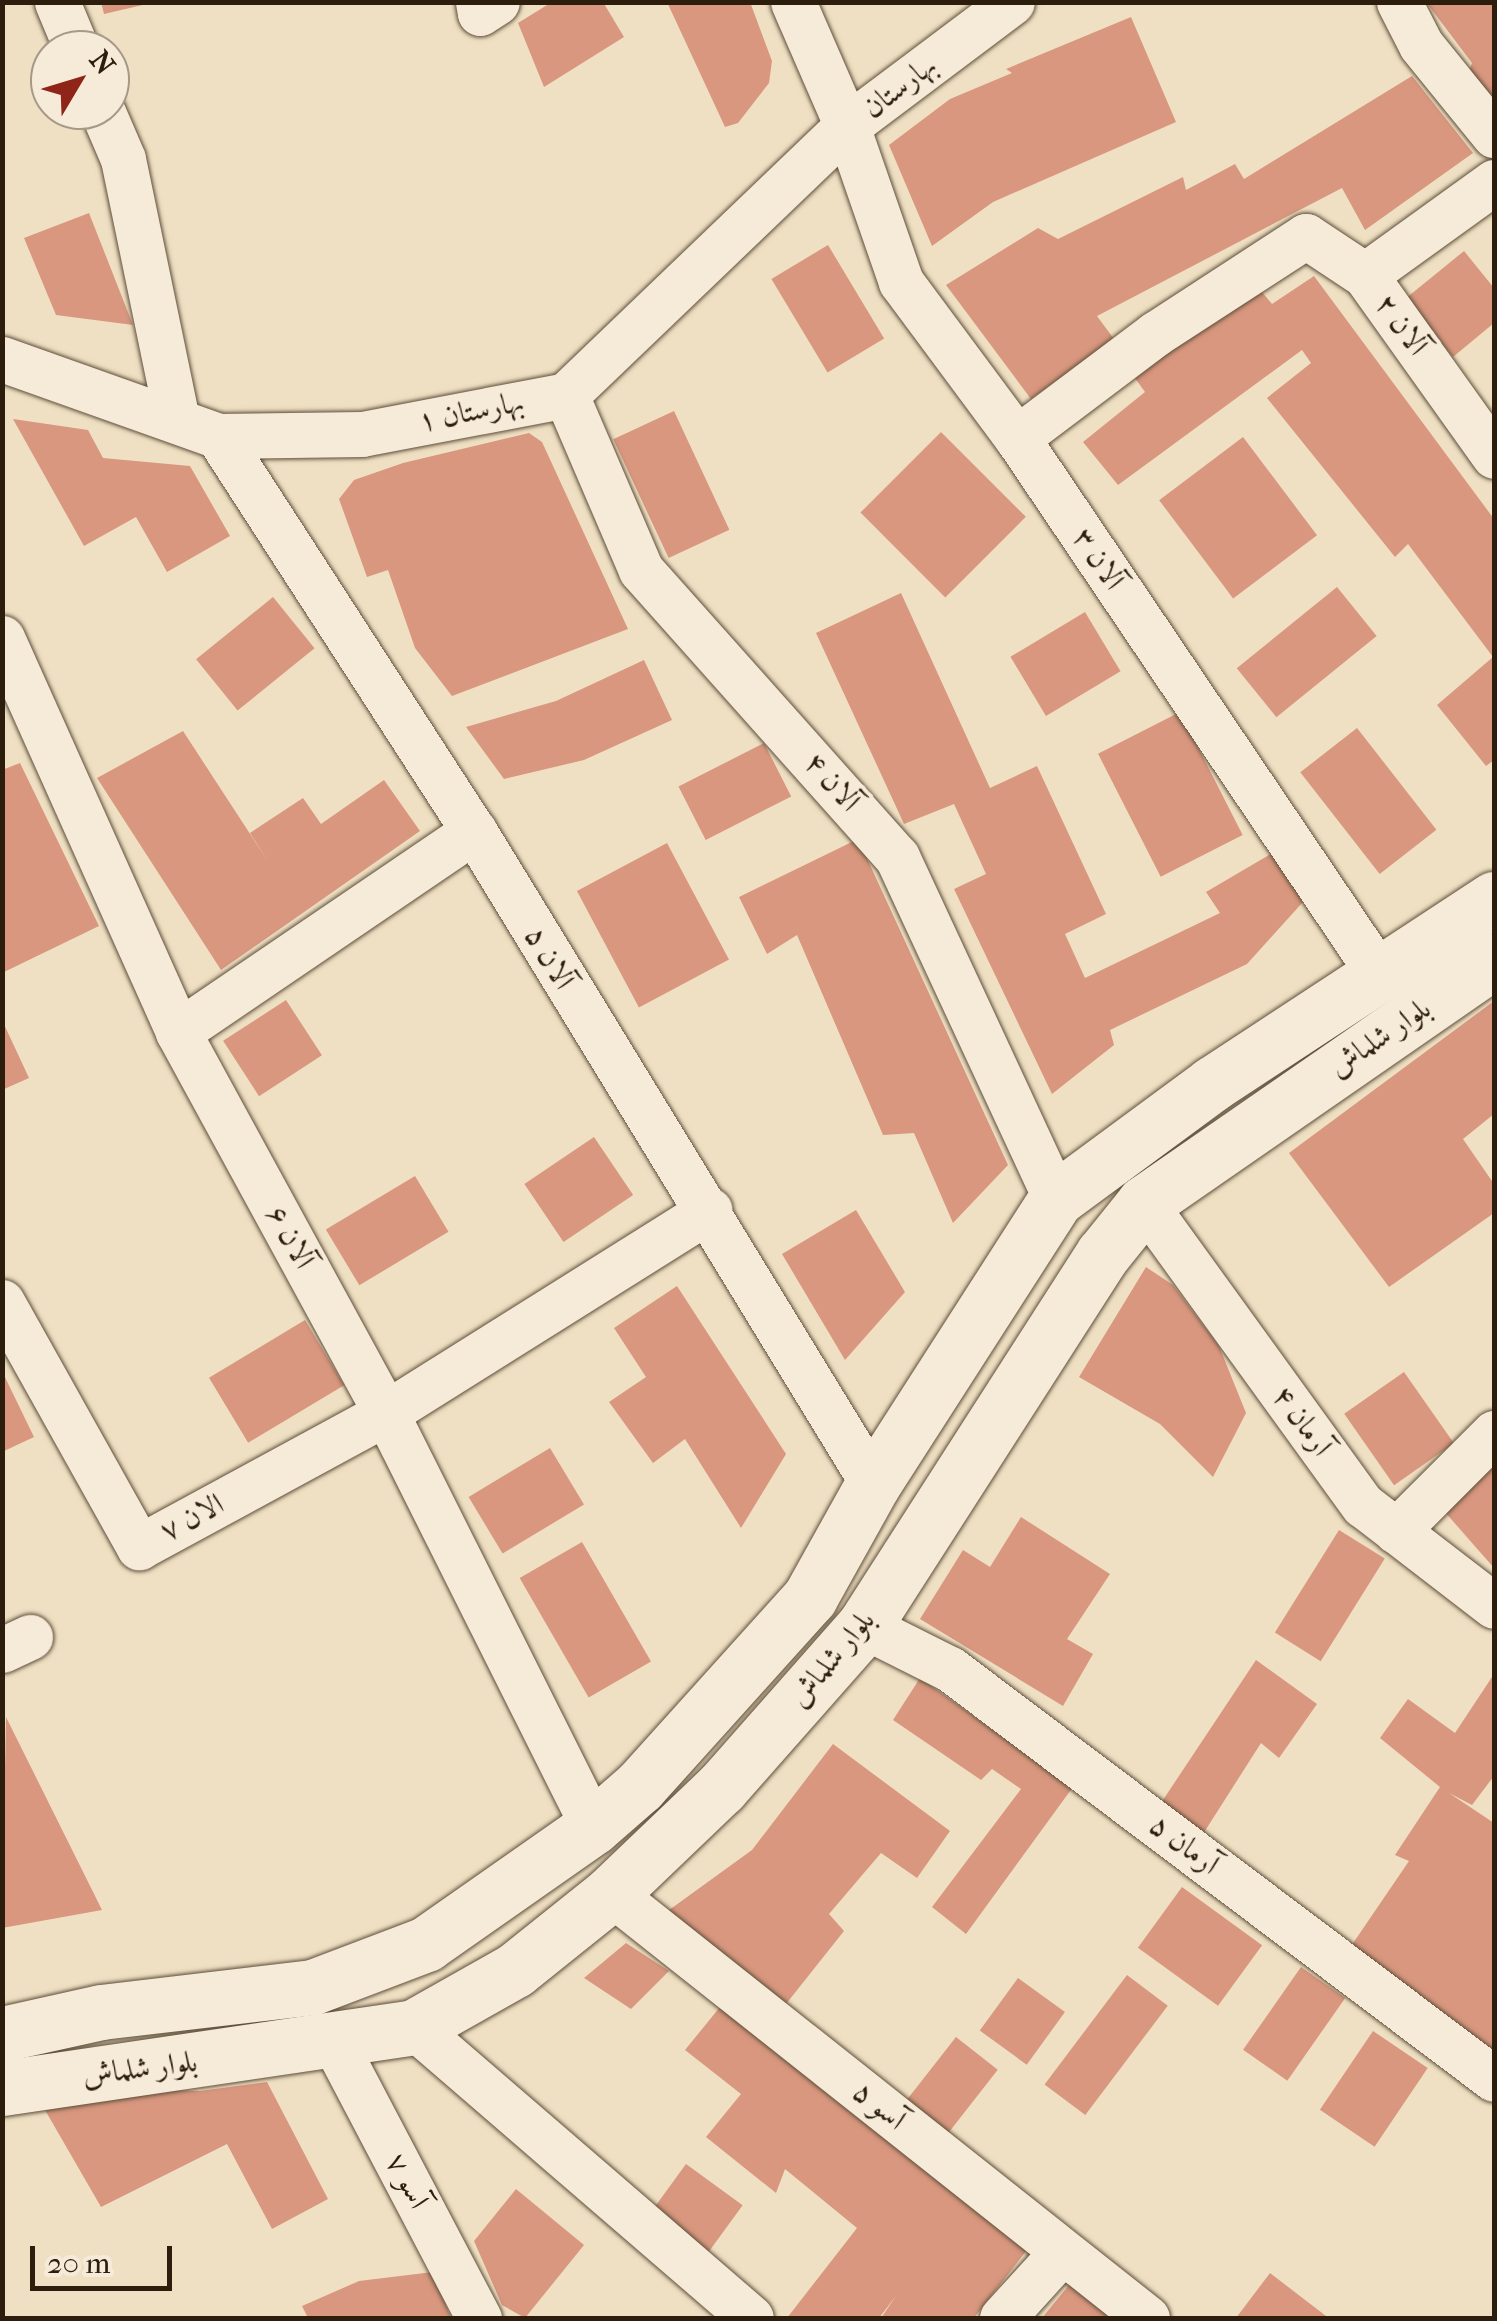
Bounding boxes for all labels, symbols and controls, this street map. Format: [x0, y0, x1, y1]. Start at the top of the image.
north arrow [30, 30, 130, 130]
text: N [83, 44, 122, 81]
street label: بهارستان [856, 48, 944, 126]
street label: آلان ۲ [1367, 287, 1435, 363]
street label: بهارستان ۱ [415, 384, 527, 440]
street label: آلان ۳ [1064, 521, 1132, 597]
street label: آلان ۴ [796, 745, 868, 819]
street label: آلان ۵ [516, 920, 582, 996]
street label: بلوار شلماش [1322, 991, 1438, 1085]
street label: آلان ۶ [258, 1199, 322, 1275]
street label: آرمان ۴ [1264, 1379, 1340, 1463]
street label: الان ۷ [154, 1486, 230, 1550]
street label: بلوار شلماش [781, 1603, 883, 1715]
street label: آرمان ۵ [1142, 1807, 1226, 1883]
street label: بلوار شلماش [80, 2044, 200, 2094]
street label: آسو ۵ [845, 2074, 913, 2138]
street label: آسو ۷ [378, 2147, 436, 2215]
scale bar [35, 2226, 178, 2288]
text: 20 m [47, 2246, 110, 2281]

